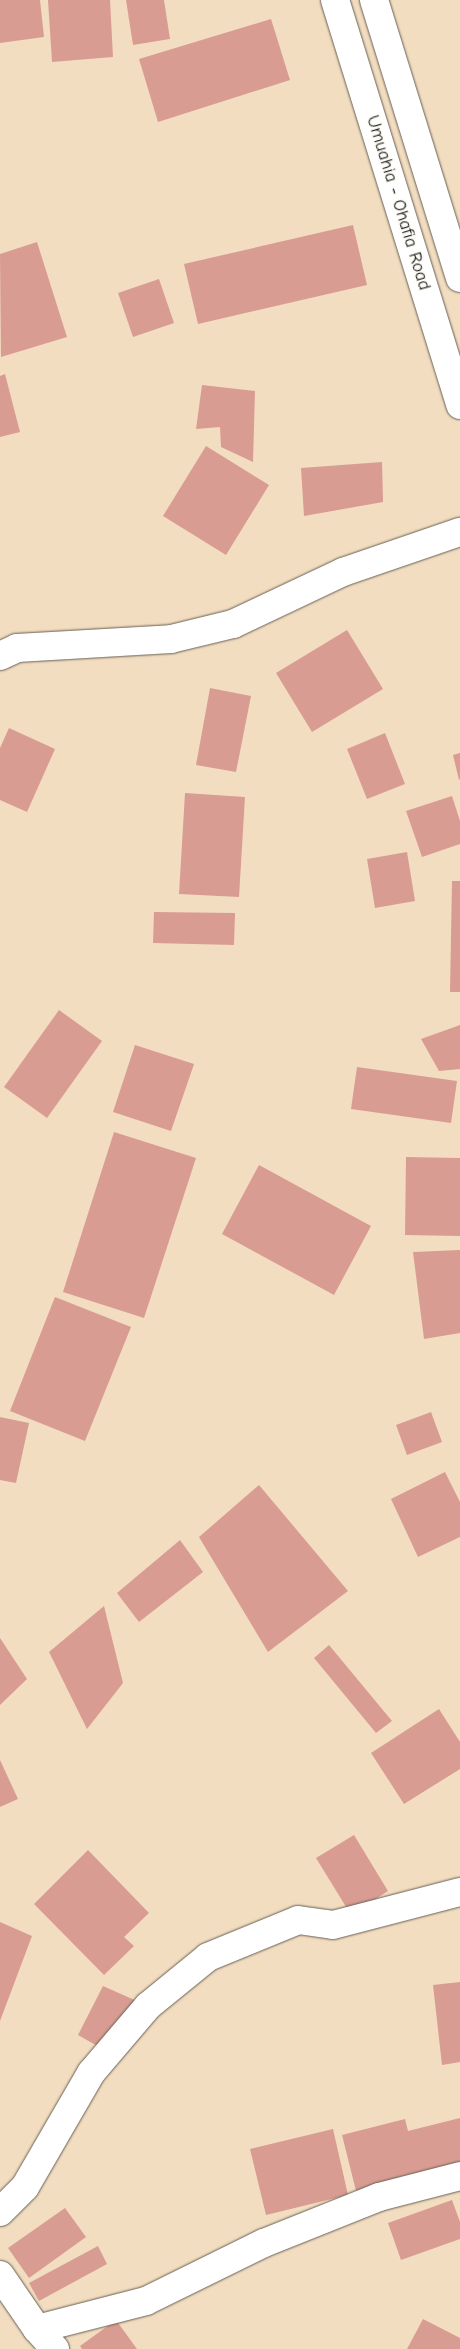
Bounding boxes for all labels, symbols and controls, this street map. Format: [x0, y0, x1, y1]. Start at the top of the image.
street label: Umuahia - Ohafia Road [361, 113, 435, 293]

